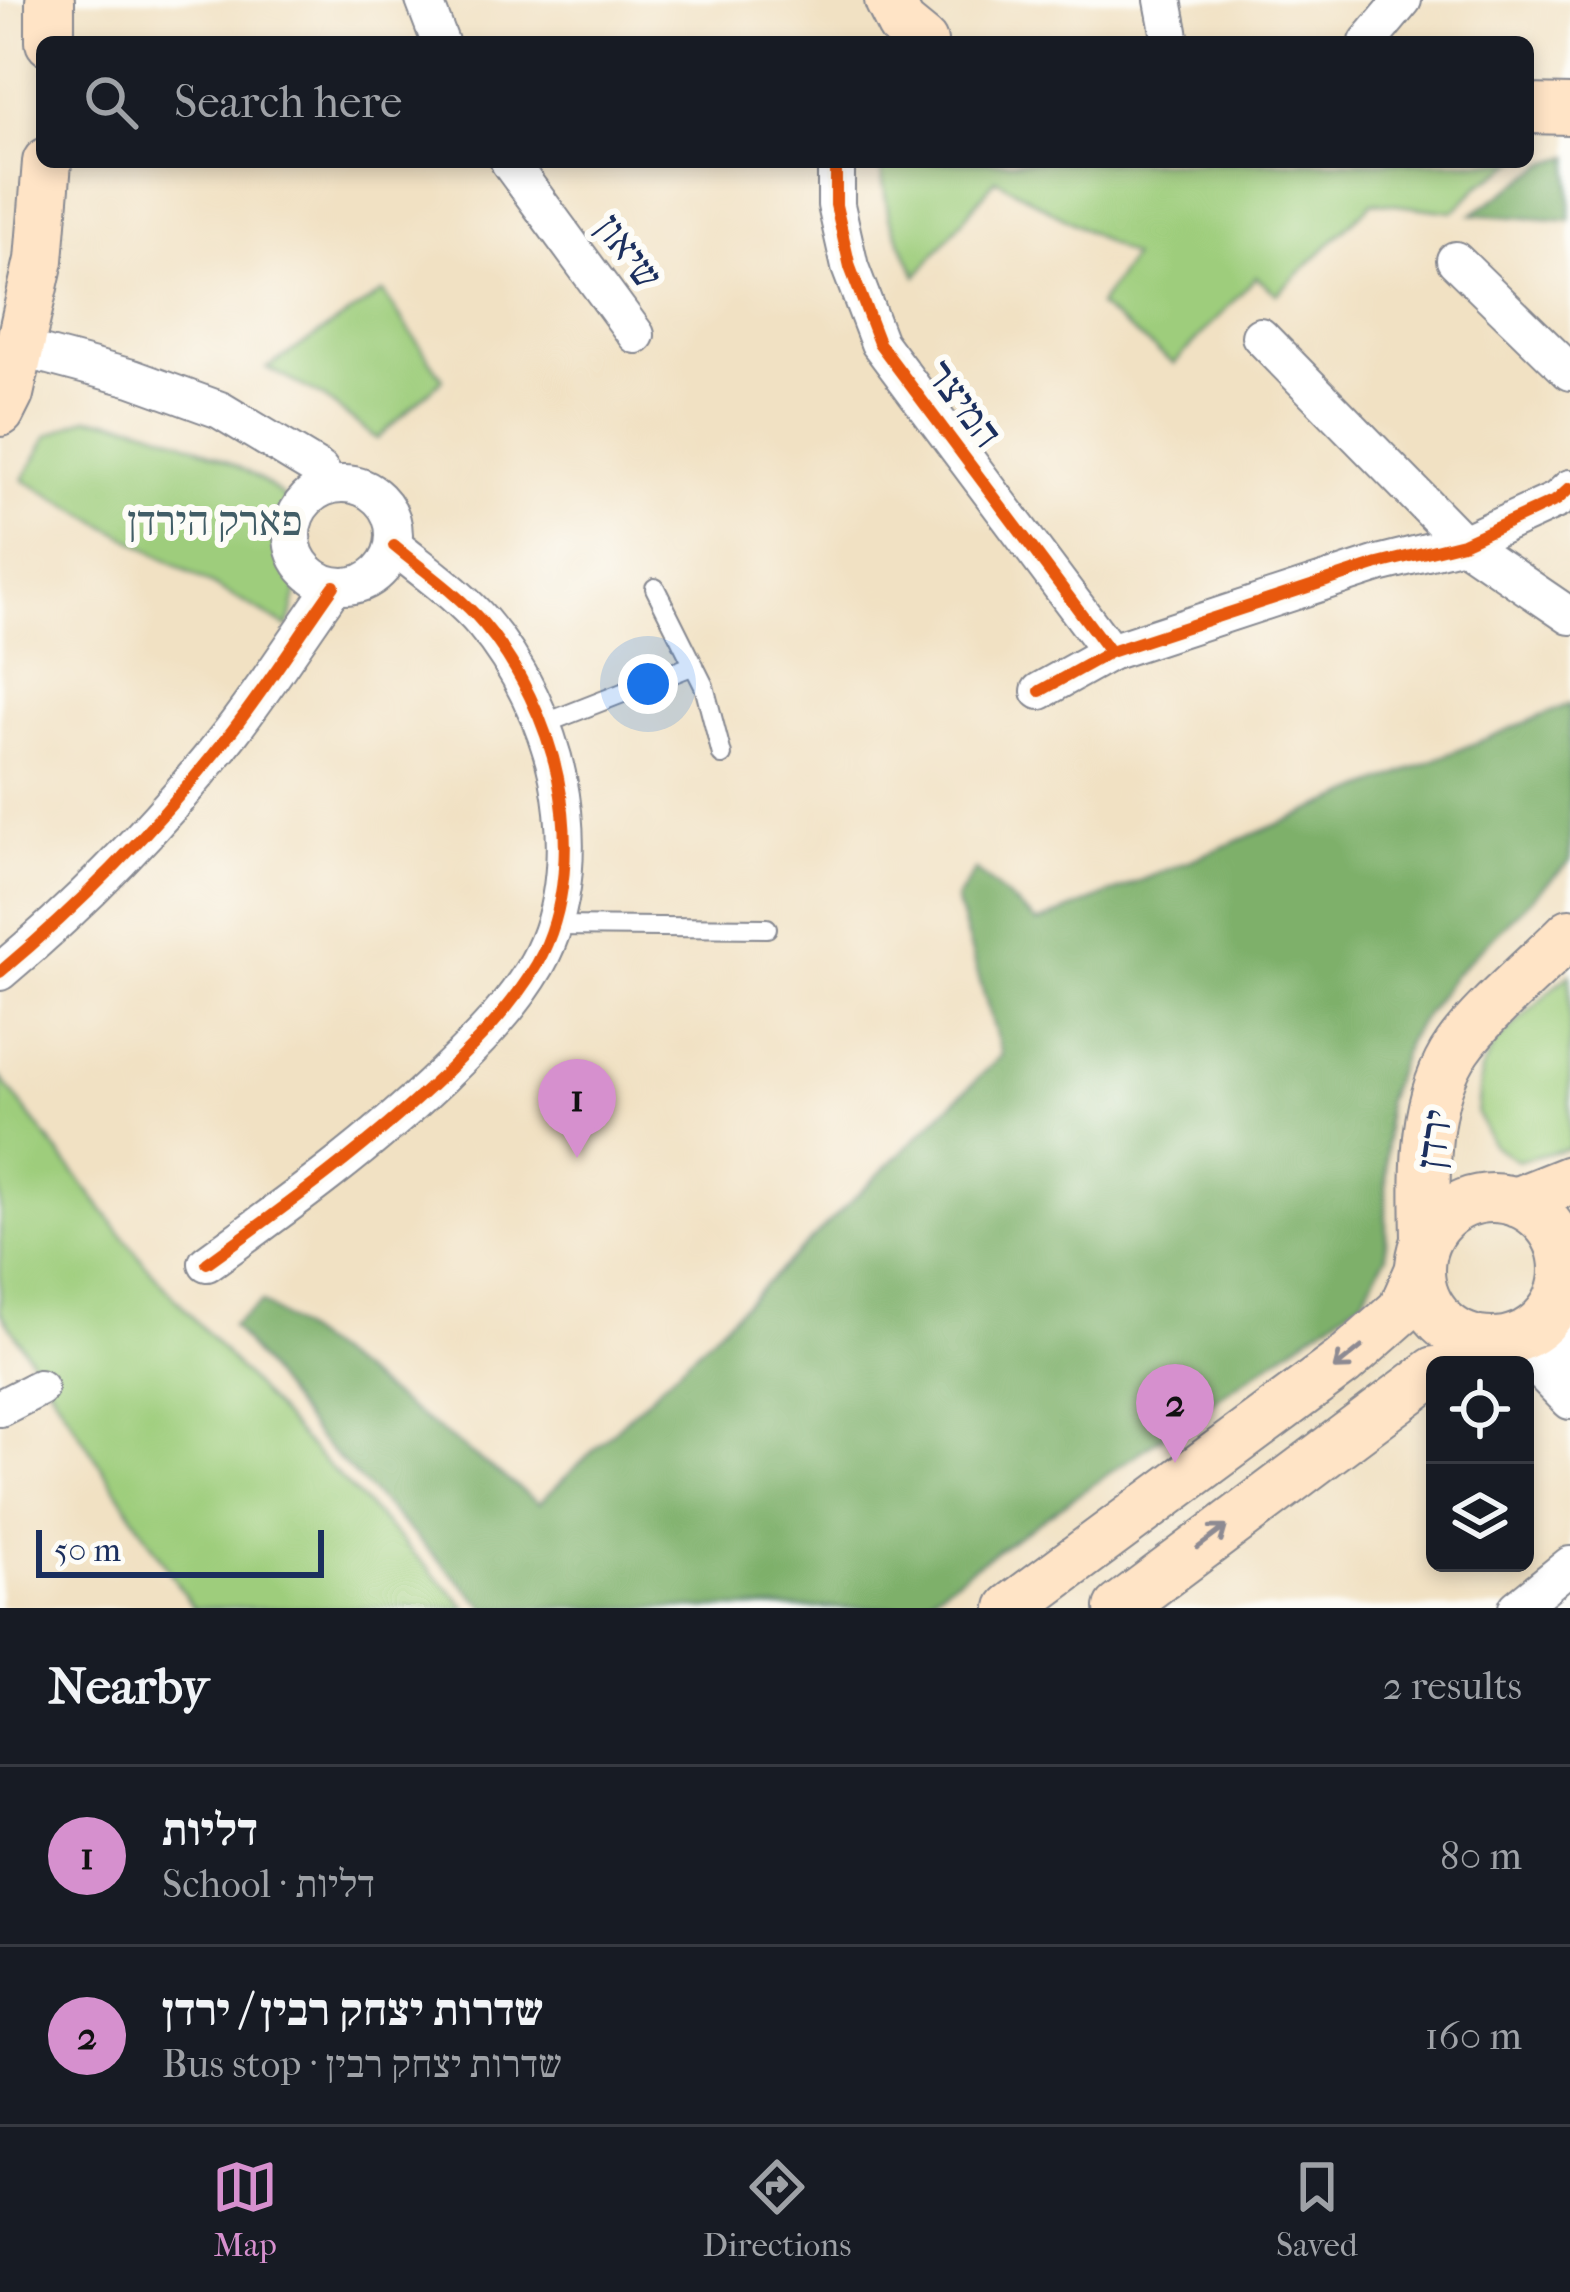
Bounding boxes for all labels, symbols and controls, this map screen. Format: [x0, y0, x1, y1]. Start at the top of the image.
search box [36, 36, 1534, 168]
icon: search [78, 69, 144, 135]
text: Search here [174, 76, 402, 129]
street label: שיאון [585, 205, 673, 299]
street label: המיצר [915, 351, 1012, 457]
park label: פארק הירדן [128, 497, 303, 546]
your location [618, 654, 678, 714]
pin: 1 [538, 1059, 616, 1158]
street label: ירדן [1406, 1106, 1463, 1172]
one-way arrow [1333, 1344, 1365, 1371]
map controls [1426, 1356, 1534, 1572]
button: locate [1426, 1356, 1534, 1464]
pin: 2 [1136, 1364, 1214, 1463]
button: layers [1426, 1464, 1534, 1572]
scale bar [36, 1524, 324, 1577]
one-way arrow [1195, 1525, 1228, 1551]
text: 50 m [54, 1531, 121, 1570]
text: Nearby [48, 1656, 209, 1716]
text: 2 results [1383, 1663, 1522, 1709]
text: דליות [162, 1804, 258, 1857]
text: 1 [80, 1833, 94, 1879]
text: 80 m [1440, 1833, 1522, 1879]
text: School · דליות [162, 1861, 375, 1907]
text: שדרות יצחק רבין / ירדן [162, 1984, 544, 2037]
text: 2 [77, 2013, 97, 2059]
text: 160 m [1425, 2013, 1522, 2059]
text: Bus stop · שדרות יצחק רבין [162, 2041, 562, 2087]
tab: Map [212, 2154, 278, 2265]
tab: Directions [703, 2154, 851, 2265]
tab: Saved [1276, 2154, 1358, 2265]

